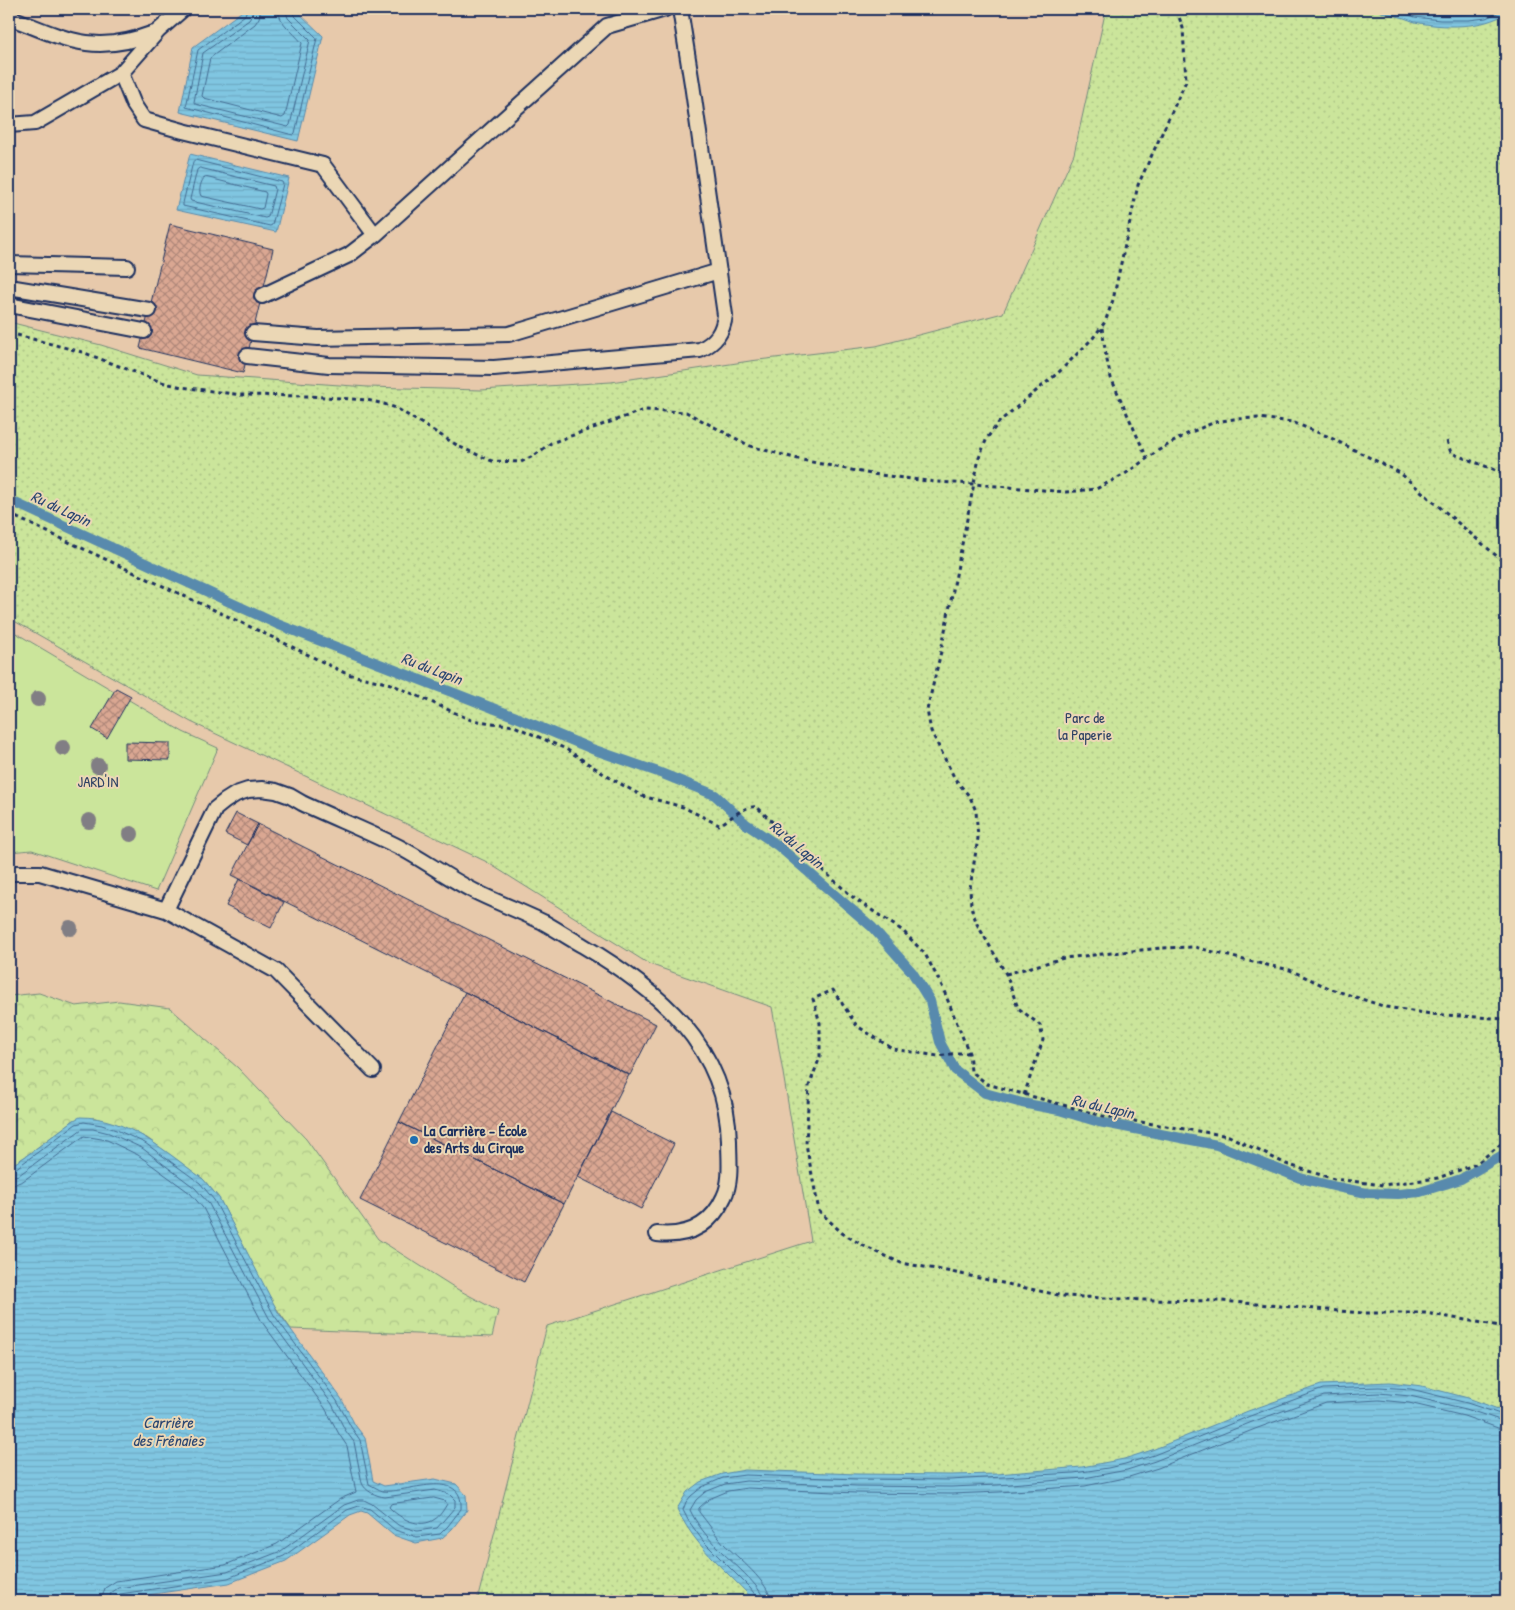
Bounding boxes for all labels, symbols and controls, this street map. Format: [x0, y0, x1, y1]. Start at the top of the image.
water label: Ru du Lapin [28, 485, 96, 532]
water label: Ru du Lapin [398, 646, 467, 690]
park label: Parc de la Paperie [1058, 707, 1112, 745]
park label: JARD'IN [78, 771, 118, 792]
water label: Ru du Lapin [766, 815, 830, 874]
water label: Ru du Lapin [1070, 1088, 1138, 1124]
place label: La Carrière - École des Arts du Cirque [424, 1120, 527, 1159]
marker: La Carrière - École des Arts du Cirque [408, 1134, 420, 1146]
water label: Carrière des Frênaies [133, 1411, 205, 1451]

